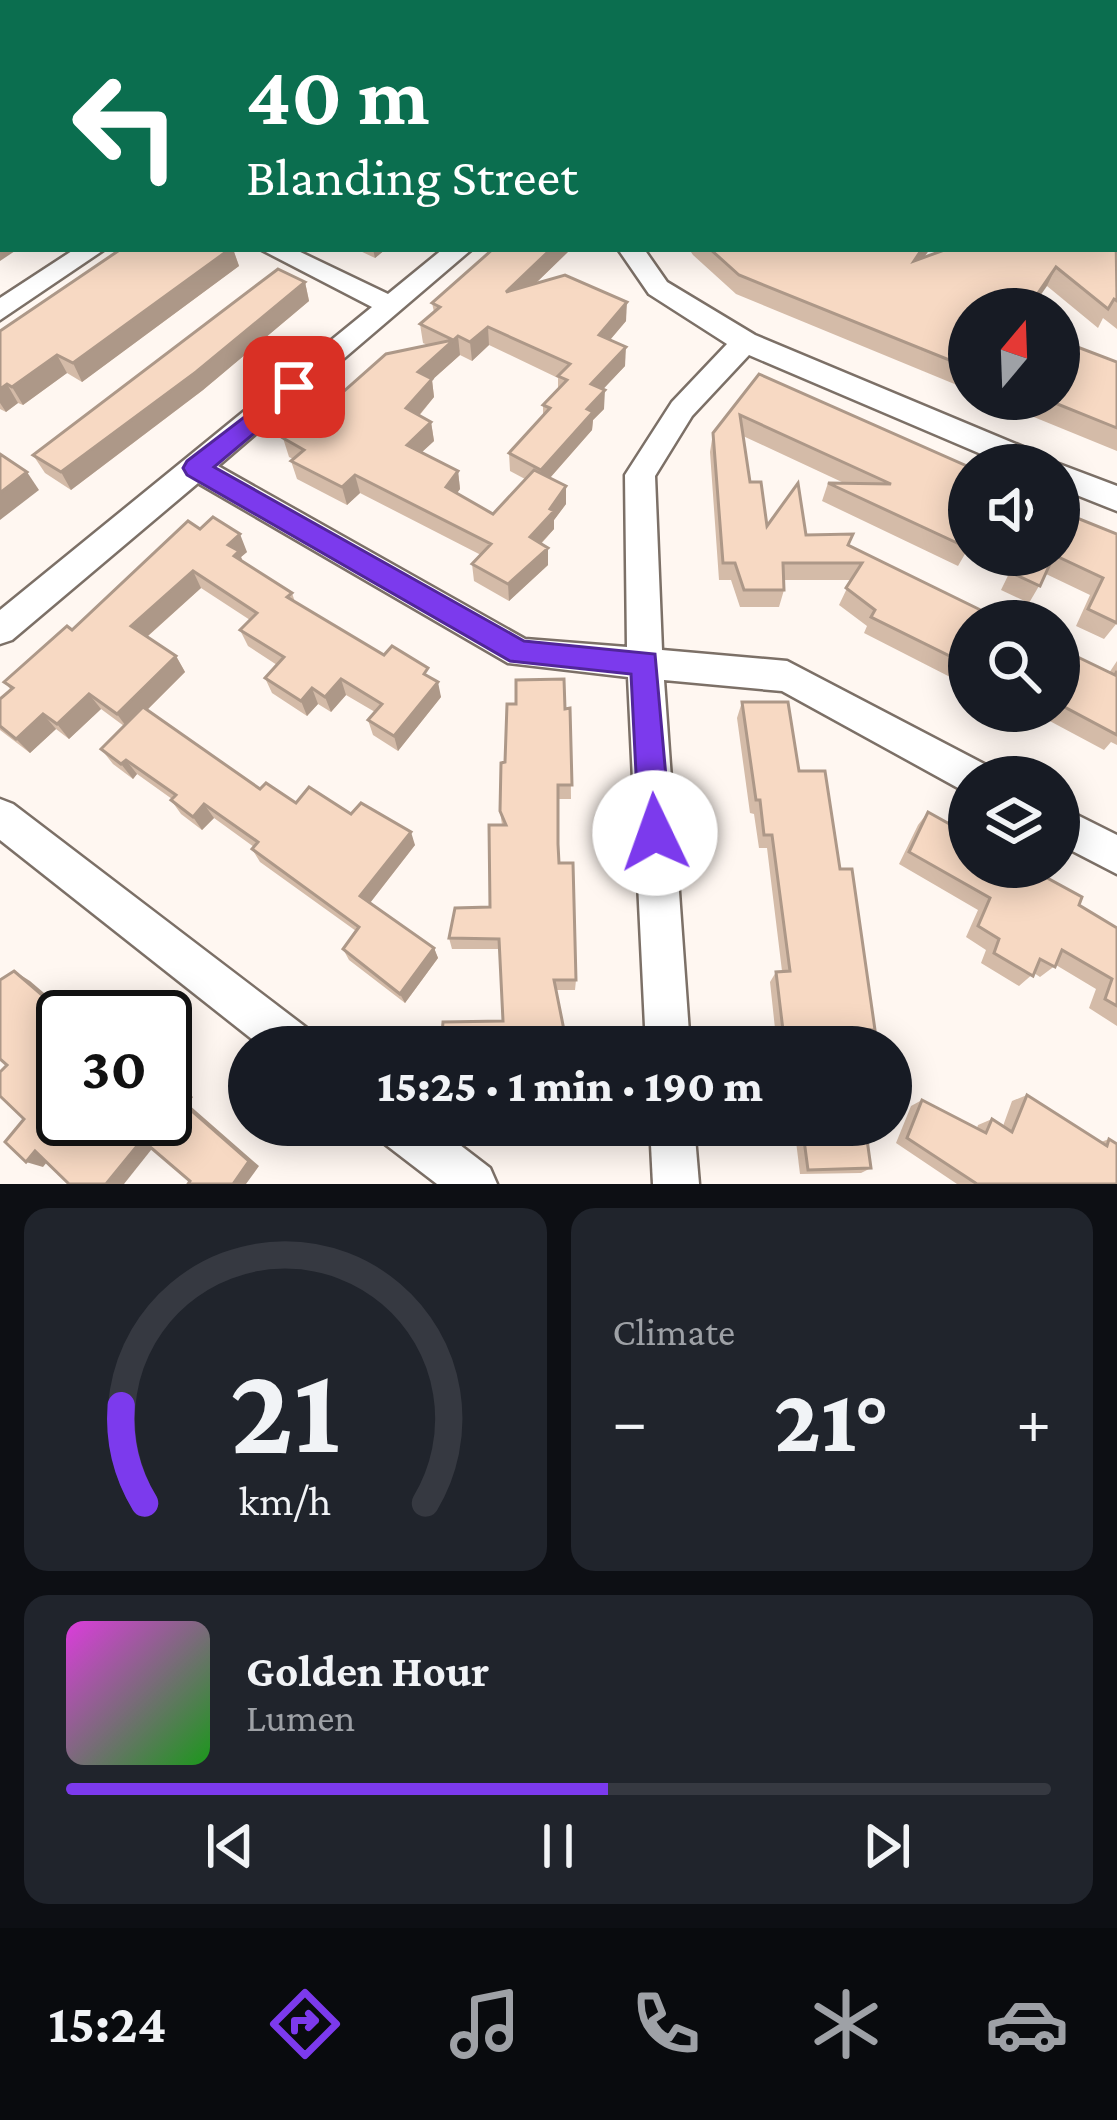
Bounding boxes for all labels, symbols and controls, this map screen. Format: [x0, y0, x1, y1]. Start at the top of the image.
icon: left [48, 48, 204, 204]
text: 40 m [246, 49, 430, 142]
text: Blanding Street [246, 147, 578, 207]
north arrow [948, 288, 1080, 420]
map controls [948, 288, 1080, 888]
pin [243, 336, 345, 438]
icon: arrive [261, 354, 327, 420]
button: sound [948, 444, 1080, 576]
button: search [948, 600, 1080, 732]
button: layers [948, 756, 1080, 888]
position arrow [592, 770, 718, 896]
speed limit sign: 30 [36, 990, 192, 1146]
text: 15:25 · 1 min · 190 m [377, 1061, 763, 1111]
text: Climate [613, 1310, 735, 1353]
text: 21 [230, 1340, 340, 1479]
text: 21° [774, 1370, 890, 1470]
text: − [613, 1384, 647, 1457]
text: + [1016, 1384, 1051, 1457]
text: km/h [239, 1476, 331, 1523]
text: Golden Hour [246, 1646, 489, 1696]
text: Lumen [246, 1696, 355, 1739]
icon: previous [197, 1813, 263, 1879]
icon: pause [525, 1813, 591, 1879]
icon: next [854, 1813, 920, 1879]
icon: directions [263, 1982, 347, 2066]
icon: music [443, 1982, 527, 2066]
icon: phone [624, 1982, 708, 2066]
icon: climate [804, 1982, 888, 2066]
icon: car [985, 1982, 1069, 2066]
text: 15:24 [48, 1994, 167, 2054]

